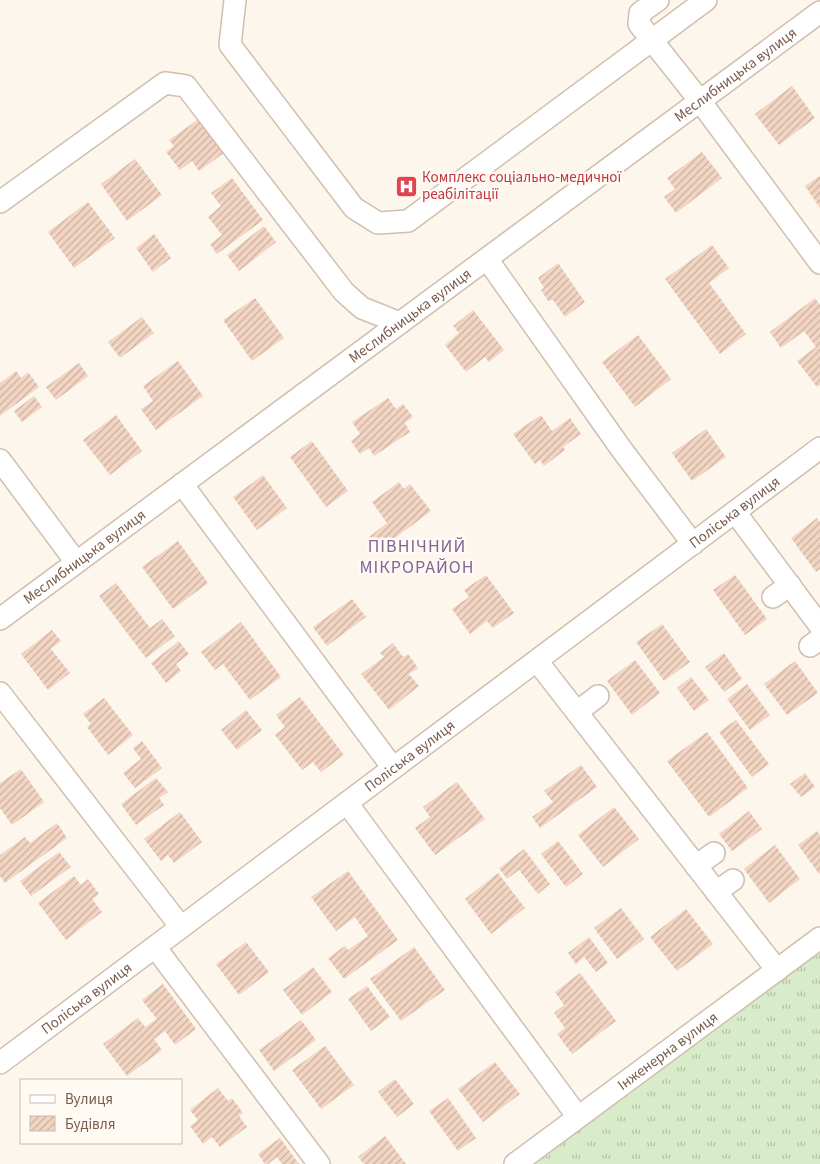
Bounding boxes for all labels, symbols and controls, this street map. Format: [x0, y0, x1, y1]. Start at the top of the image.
street label: Меслибницька вулиця [670, 22, 801, 127]
place label: Комплекс соціально-медичної реабілітації [422, 167, 622, 205]
hospital icon: Комплекс соціально-медичної реабілітації [394, 174, 418, 198]
street label: Меслибницька вулиця [344, 263, 475, 368]
street label: Поліська вулиця [685, 471, 784, 553]
street label: Меслибницька вулиця [19, 504, 150, 609]
district label: ПІВНІЧНИЙ МІКРОРАЙОН [360, 534, 474, 580]
street label: Поліська вулиця [360, 715, 459, 797]
street label: Поліська вулиця [37, 957, 136, 1039]
street label: Інженерна вулиця [613, 1007, 722, 1095]
legend [20, 1079, 182, 1144]
text: Вулиця [65, 1089, 113, 1110]
text: Будівля [65, 1114, 115, 1135]

